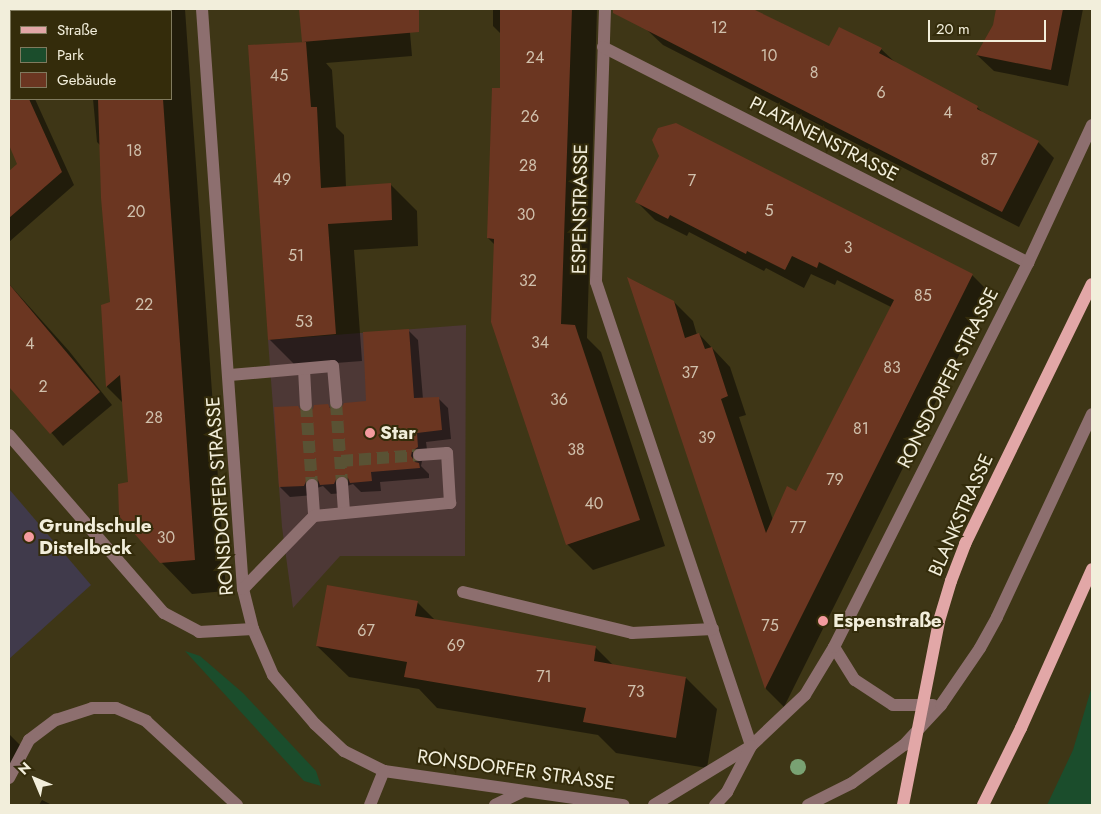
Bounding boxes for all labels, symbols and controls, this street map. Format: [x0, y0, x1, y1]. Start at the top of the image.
legend [10, 10, 172, 100]
scale bar [931, 10, 1048, 42]
house number: 12 [711, 18, 727, 38]
text: 20 m [936, 18, 970, 40]
text: Straße [57, 19, 97, 41]
text: Park [57, 44, 84, 66]
house number: 10 [761, 46, 777, 66]
house number: 24 [526, 48, 544, 68]
house number: 8 [810, 63, 818, 83]
house number: 45 [270, 66, 288, 86]
text: Gebäude [57, 69, 116, 91]
house number: 6 [876, 83, 886, 103]
street label: PLATANENSTRASSE [746, 92, 902, 186]
house number: 4 [943, 103, 953, 123]
house number: 26 [521, 107, 539, 127]
house number: 18 [126, 141, 142, 161]
street label: ESPENSTRASSE [567, 144, 593, 274]
house number: 87 [981, 150, 997, 170]
house number: 28 [519, 156, 537, 176]
house number: 49 [273, 170, 291, 190]
house number: 7 [688, 171, 696, 191]
house number: 5 [764, 201, 774, 221]
house number: 20 [127, 202, 145, 222]
house number: 30 [517, 205, 535, 225]
house number: 3 [844, 238, 852, 258]
house number: 51 [288, 246, 304, 266]
house number: 32 [519, 271, 537, 291]
street label: RONSDORFER STRASSE [893, 284, 1003, 472]
house number: 85 [914, 286, 932, 306]
house number: 22 [135, 295, 153, 315]
house number: 53 [295, 312, 313, 332]
house number: 34 [531, 333, 549, 353]
house number: 4 [25, 334, 35, 354]
house number: 83 [883, 358, 901, 378]
house number: 37 [682, 363, 698, 383]
house number: 2 [38, 377, 48, 397]
house number: 36 [550, 390, 568, 410]
street label: RONSDORFER STRASSE [202, 396, 238, 596]
house number: 28 [145, 408, 163, 428]
house number: 81 [853, 419, 869, 439]
place label: Star [380, 422, 416, 444]
marker: Star [364, 427, 376, 439]
house number: 39 [698, 428, 716, 448]
house number: 38 [567, 440, 585, 460]
street label: BLANKSTRASSE [924, 450, 998, 580]
house number: 79 [826, 470, 844, 490]
house number: 40 [585, 494, 603, 514]
place label: Grundschule Distelbeck [39, 515, 152, 559]
house number: 77 [790, 518, 806, 538]
house number: 30 [157, 528, 175, 548]
marker: Grundschule Distelbeck [23, 531, 35, 543]
place label: Espenstraße [833, 610, 942, 632]
marker: Espenstraße [817, 615, 829, 627]
house number: 75 [761, 616, 779, 636]
house number: 67 [357, 621, 375, 641]
house number: 69 [447, 636, 465, 656]
house number: 71 [536, 667, 552, 687]
house number: 73 [627, 682, 645, 702]
street label: RONSDORFER STRASSE [416, 745, 616, 795]
north arrow [10, 754, 60, 804]
text: N [13, 757, 35, 779]

